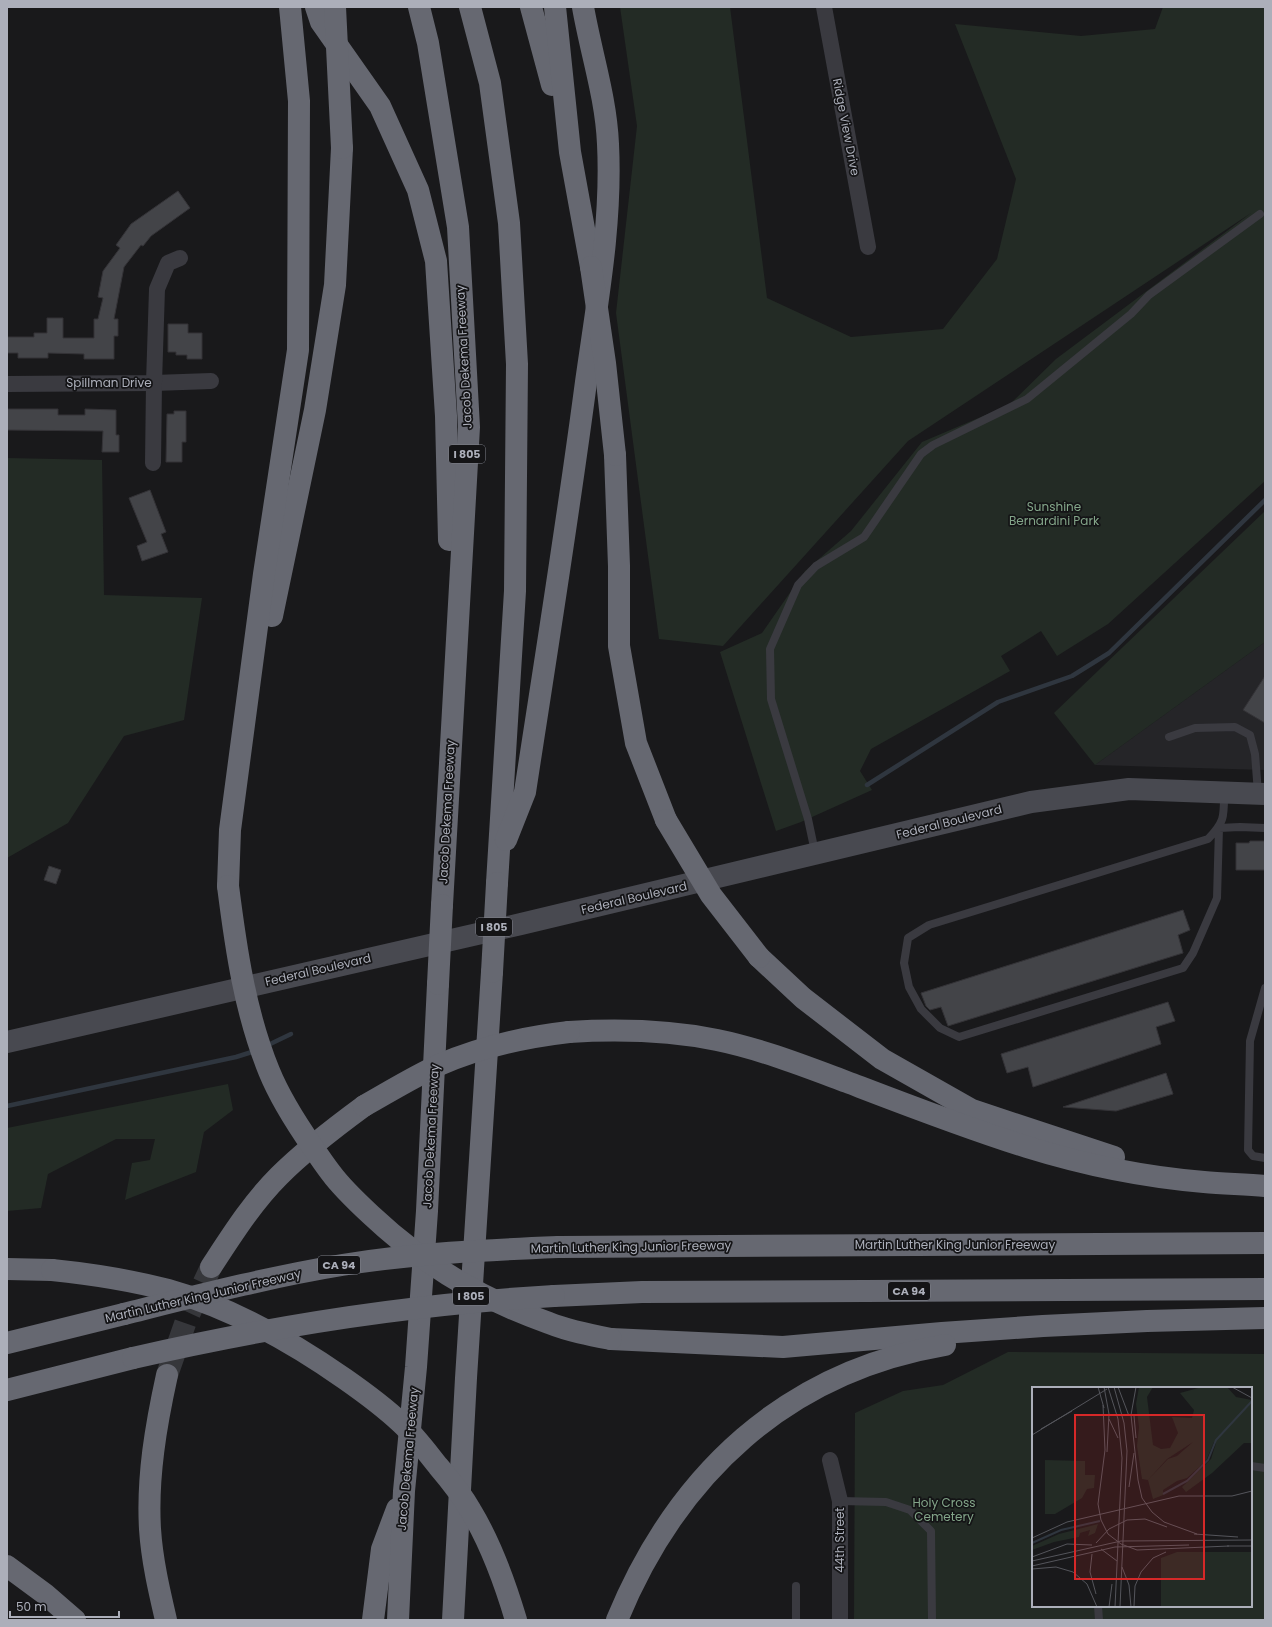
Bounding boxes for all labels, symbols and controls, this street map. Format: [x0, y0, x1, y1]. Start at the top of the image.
street label: Ridge View Drive [829, 77, 864, 177]
street label: Jacob Dekema Freeway [451, 284, 476, 429]
street label: Spillman Drive [66, 374, 152, 391]
road number: I 805 [449, 445, 485, 463]
park label: Sunshine Bernardini Park [1009, 498, 1100, 529]
street label: Jacob Dekema Freeway [434, 739, 459, 884]
street label: Federal Boulevard [894, 800, 1003, 843]
street label: Federal Boulevard [579, 877, 689, 918]
road number: I 805 [476, 918, 512, 936]
street label: Federal Boulevard [263, 949, 373, 990]
street label: Jacob Dekema Freeway [418, 1063, 443, 1208]
street label: Martin Luther King Junior Freeway [531, 1236, 732, 1257]
street label: Martin Luther King Junior Freeway [855, 1236, 1055, 1253]
road number: CA 94 [318, 1256, 360, 1274]
street label: Martin Luther King Junior Freeway [103, 1265, 303, 1326]
road number: CA 94 [888, 1282, 930, 1300]
road number: I 805 [453, 1287, 489, 1305]
street label: Jacob Dekema Freeway [393, 1386, 422, 1531]
inset map [1032, 1387, 1252, 1607]
park label: Holy Cross Cemetery [913, 1494, 975, 1525]
street label: 44th Street [831, 1507, 848, 1573]
scale bar [10, 1593, 119, 1619]
text: 50 m [16, 1598, 47, 1615]

